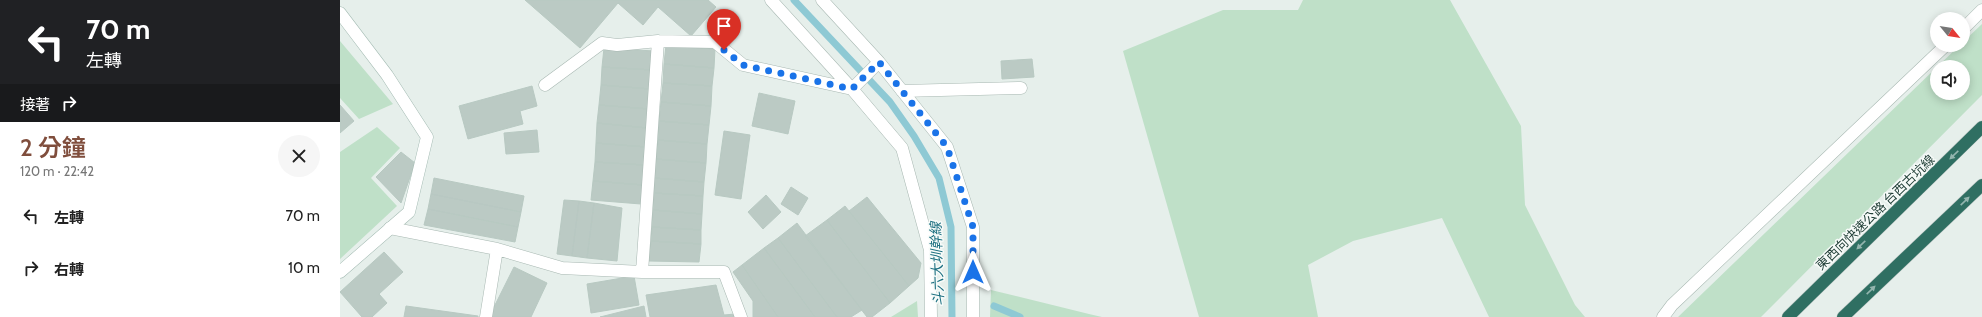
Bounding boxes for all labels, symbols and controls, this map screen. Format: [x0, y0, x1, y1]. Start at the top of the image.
pin [707, 9, 741, 50]
text: 70 m [86, 12, 150, 46]
north arrow [1930, 12, 1970, 52]
map controls [1930, 12, 1970, 100]
icon: arrive [713, 15, 735, 37]
icon: left [20, 16, 72, 68]
text: 左轉 [86, 50, 122, 72]
button: sound [1930, 60, 1970, 100]
icon: right [58, 92, 80, 114]
text: 接著 [20, 96, 50, 114]
text: 2 分鐘 [20, 133, 86, 162]
button: close [278, 135, 320, 177]
one-way arrow [1949, 150, 1959, 160]
street label: 東西向快速公路 台西古坑線 [1812, 151, 1938, 273]
text: 120 m · 22:42 [20, 163, 94, 179]
one-way arrow [1960, 196, 1970, 205]
icon: left [20, 205, 42, 227]
text: 70 m [286, 207, 320, 225]
text: 左轉 [54, 209, 84, 227]
water label: 斗六大圳幹線 [926, 220, 947, 306]
one-way arrow [1856, 241, 1866, 250]
position arrow [952, 251, 994, 293]
icon: right [20, 257, 42, 279]
text: 10 m [288, 259, 320, 277]
text: 右轉 [54, 261, 84, 279]
one-way arrow [1866, 285, 1876, 295]

